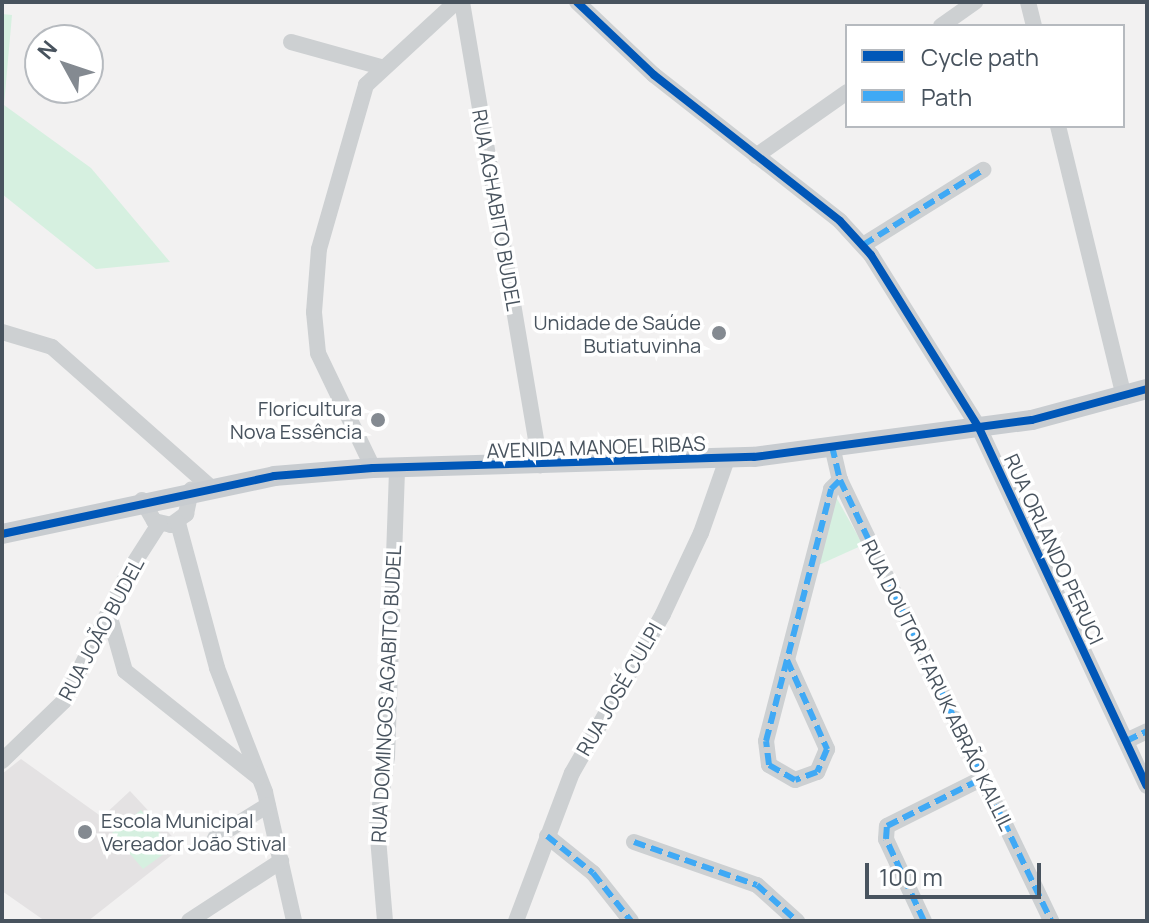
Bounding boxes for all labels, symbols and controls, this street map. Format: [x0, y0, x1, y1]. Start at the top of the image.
north arrow [24, 24, 104, 104]
legend [845, 24, 1125, 128]
text: N [31, 34, 64, 66]
text: Cycle path [921, 40, 1039, 73]
text: Path [921, 80, 972, 113]
street label: RUA AGHABITO BUDEL [467, 107, 527, 313]
place label: Unidade de Saúde Butiatuvinha [534, 310, 701, 357]
marker: Unidade de Saúde Butiatuvinha [708, 322, 730, 344]
place label: Floricultura Nova Essência [230, 396, 362, 443]
marker: Floricultura Nova Essência [369, 411, 387, 429]
street label: AVENIDA MANOEL RIBAS [486, 431, 706, 463]
street label: RUA ORLANDO PERUCI [999, 450, 1109, 648]
street label: RUA DOUTOR FARUK ABRÃO KALLIL [857, 536, 1019, 834]
street label: RUA DOMINGOS AGABITO BUDEL [366, 545, 406, 843]
street label: RUA JOÃO BUDEL [53, 554, 149, 704]
street label: RUA JOSÉ CULPI [571, 618, 667, 760]
place label: Escola Municipal Vereador João Stival [101, 808, 286, 855]
marker: Escola Municipal Vereador João Stival [76, 823, 94, 841]
scale bar [869, 847, 1045, 897]
text: 100 m [879, 860, 943, 893]

